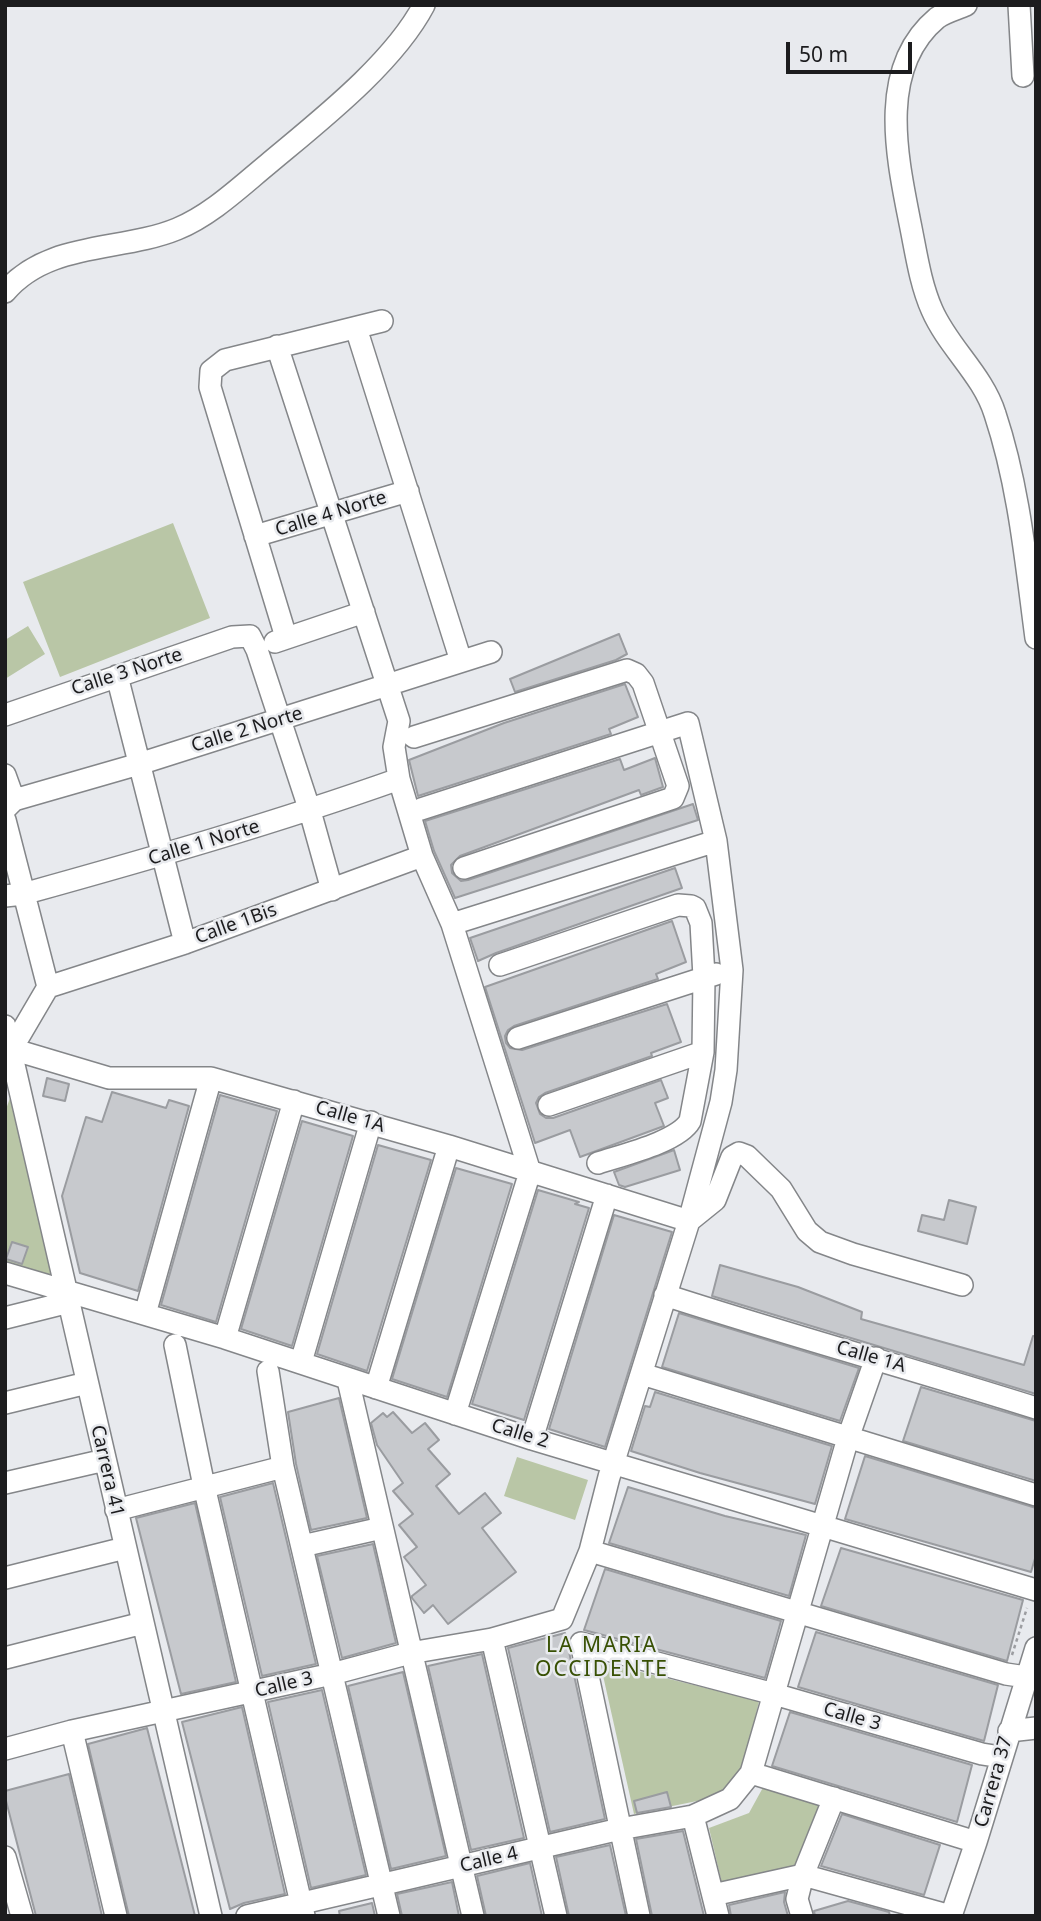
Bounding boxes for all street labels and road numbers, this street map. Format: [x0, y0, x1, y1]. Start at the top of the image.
street label: Calle 4 Norte [273, 486, 389, 542]
street label: Calle 3 Norte [69, 643, 185, 701]
street label: Calle 2 Norte [189, 702, 305, 758]
street label: Calle 1 Norte [146, 815, 262, 871]
street label: Calle 1Bis [192, 899, 280, 949]
street label: Calle 1A [313, 1096, 387, 1138]
street label: Calle 1A [834, 1336, 908, 1378]
street label: Calle 2 [488, 1414, 552, 1454]
street label: Carrera 41 [85, 1423, 129, 1519]
street label: Calle 3 [253, 1667, 315, 1703]
street label: Calle 3 [821, 1698, 883, 1736]
street label: Carrera 37 [970, 1734, 1018, 1830]
street label: Calle 4 [458, 1842, 520, 1878]

